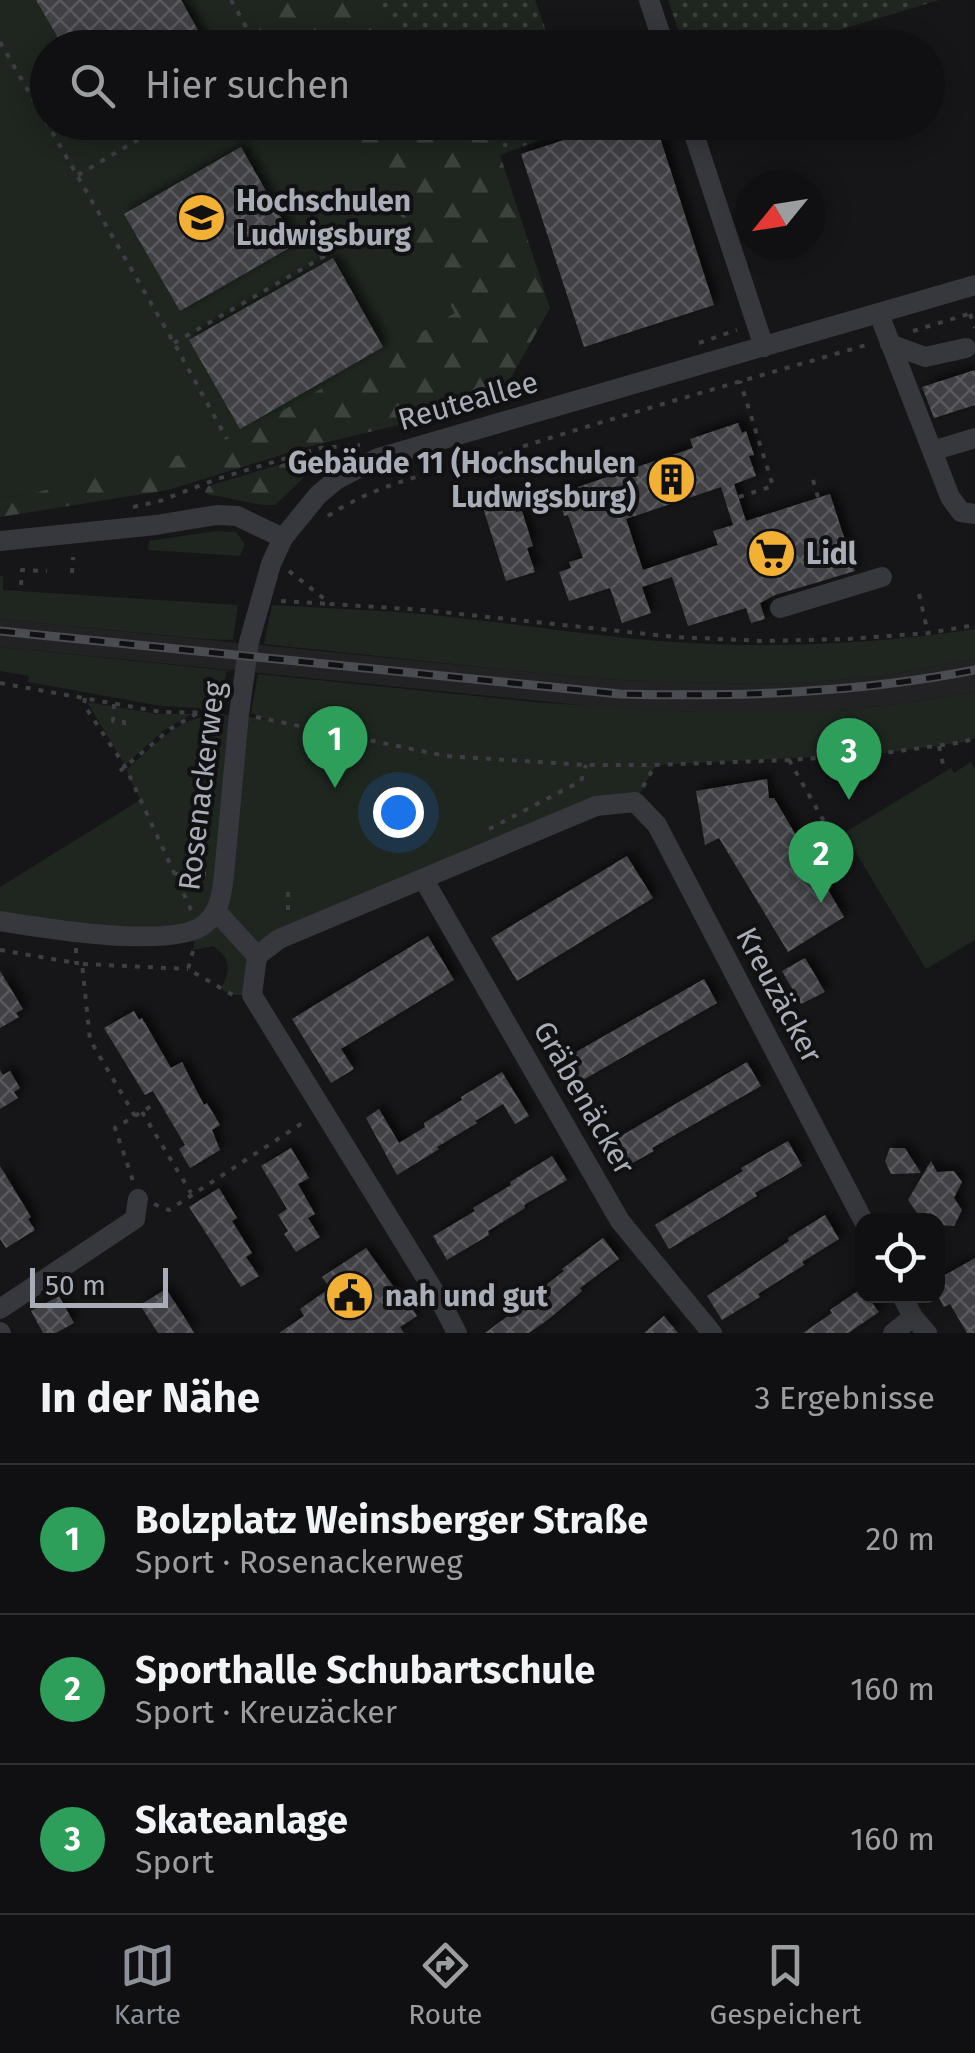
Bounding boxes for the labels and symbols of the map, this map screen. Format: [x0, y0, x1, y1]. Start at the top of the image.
north arrow [735, 170, 825, 260]
place label: Hochschulen Ludwigsburg [236, 183, 412, 253]
school or university icon: Hochschulen Ludwigsburg [175, 192, 227, 244]
street label: Reuteallee [394, 364, 542, 438]
place label: Gebäude 11 (Hochschulen Ludwigsburg) [288, 445, 636, 515]
building icon: Gebäude 11 (Hochschulen Ludwigsburg) [645, 454, 697, 506]
supermarket icon: Lidl [745, 528, 797, 580]
place label: Lidl [806, 536, 857, 572]
street label: Rosenackerweg [171, 679, 233, 893]
pin: 1 [302, 706, 368, 788]
pin: 3 [816, 718, 882, 800]
your location [373, 787, 424, 838]
pin: 2 [788, 820, 854, 903]
street label: Kreuzäcker [728, 921, 830, 1069]
street label: Gräbenäcker [526, 1015, 643, 1181]
scale bar [30, 1263, 168, 1308]
public building icon: nah und gut [324, 1270, 376, 1322]
place label: nah und gut [385, 1278, 548, 1314]

